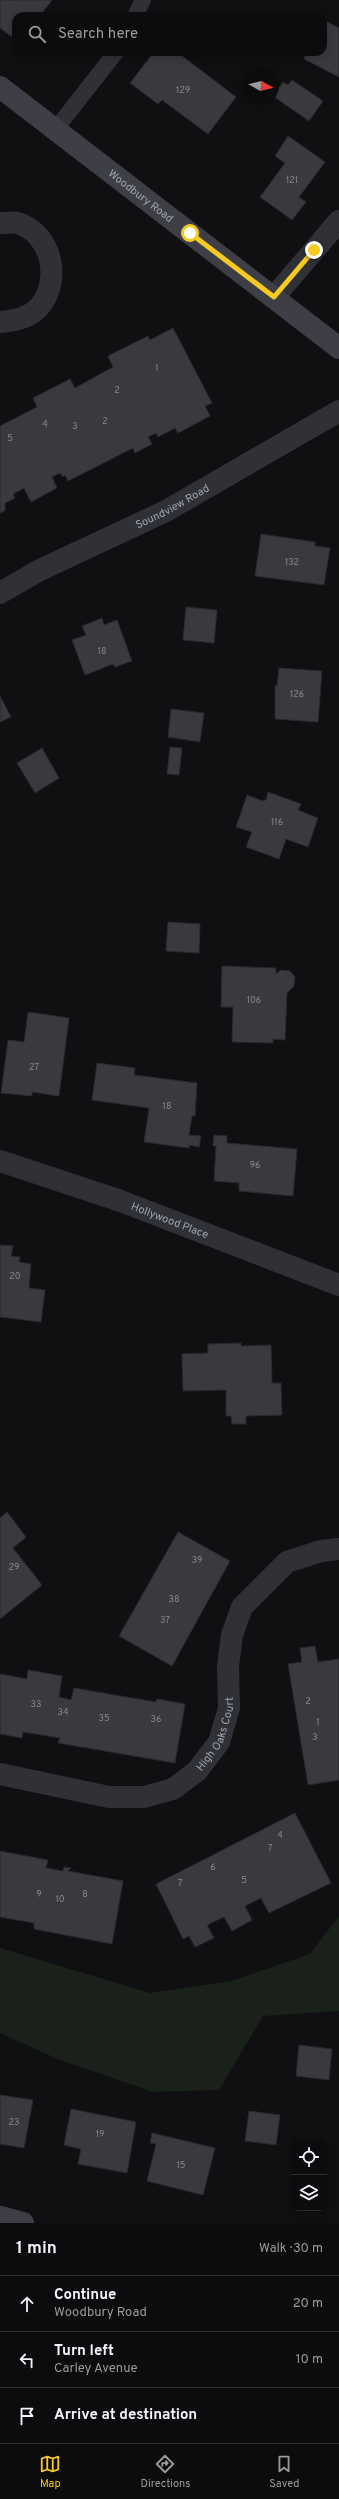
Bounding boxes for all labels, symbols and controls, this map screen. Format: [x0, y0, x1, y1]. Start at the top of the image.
search box [12, 12, 327, 56]
icon: search [26, 23, 48, 45]
text: Search here [58, 25, 138, 44]
north arrow [243, 68, 279, 104]
house number: 129 [176, 85, 190, 96]
street label: Woodbury Road [105, 167, 176, 226]
house number: 121 [286, 175, 298, 186]
route start [181, 224, 199, 242]
route end [305, 241, 323, 259]
house number: 1 [155, 363, 159, 374]
house number: 2 [114, 385, 120, 396]
house number: 2 [102, 416, 108, 427]
house number: 4 [42, 419, 48, 430]
house number: 3 [72, 421, 78, 432]
house number: 5 [7, 433, 13, 444]
street label: Soundview Road [134, 482, 212, 532]
house number: 132 [285, 557, 299, 568]
house number: 18 [98, 646, 106, 657]
house number: 126 [290, 689, 304, 700]
house number: 116 [271, 817, 283, 828]
house number: 106 [247, 995, 261, 1006]
house number: 27 [29, 1062, 39, 1073]
house number: 18 [163, 1101, 171, 1112]
house number: 96 [250, 1160, 260, 1171]
street label: Hollywood Place [129, 1200, 210, 1242]
house number: 20 [9, 1271, 21, 1282]
house number: 39 [192, 1555, 202, 1566]
house number: 29 [9, 1562, 19, 1573]
house number: 38 [169, 1594, 179, 1605]
house number: 37 [160, 1615, 170, 1626]
house number: 2 [305, 1696, 311, 1707]
street label: High Oaks Court [194, 1697, 237, 1774]
house number: 33 [31, 1699, 41, 1710]
house number: 34 [57, 1707, 69, 1718]
house number: 35 [98, 1713, 110, 1724]
house number: 36 [151, 1714, 161, 1725]
house number: 1 [316, 1717, 320, 1728]
house number: 3 [312, 1732, 318, 1743]
house number: 4 [277, 1830, 283, 1841]
house number: 7 [268, 1843, 273, 1854]
house number: 6 [210, 1862, 216, 1873]
house number: 5 [241, 1875, 247, 1886]
house number: 7 [178, 1878, 183, 1889]
house number: 9 [36, 1889, 42, 1900]
house number: 8 [82, 1889, 88, 1900]
house number: 10 [55, 1894, 65, 1905]
house number: 23 [9, 2117, 19, 2128]
house number: 19 [96, 2129, 104, 2140]
map controls [291, 2139, 327, 2211]
button: locate [291, 2139, 327, 2175]
house number: 15 [177, 2160, 185, 2171]
button: layers [291, 2175, 327, 2211]
text: 1 min [16, 2238, 57, 2260]
text: Walk · 30 m [259, 2241, 323, 2257]
text: Continue [54, 2286, 116, 2305]
icon: ahead [16, 2293, 38, 2315]
text: 20 m [293, 2296, 323, 2312]
text: Woodbury Road [54, 2305, 147, 2321]
text: Turn left [54, 2342, 114, 2361]
icon: left [16, 2349, 38, 2371]
text: 10 m [296, 2352, 323, 2368]
text: Carley Avenue [54, 2361, 137, 2377]
icon: arrive [16, 2405, 38, 2427]
text: Arrive at destination [54, 2406, 197, 2425]
tab: Map [39, 2453, 61, 2491]
tab: Directions [140, 2453, 190, 2491]
tab: Saved [269, 2453, 300, 2491]

